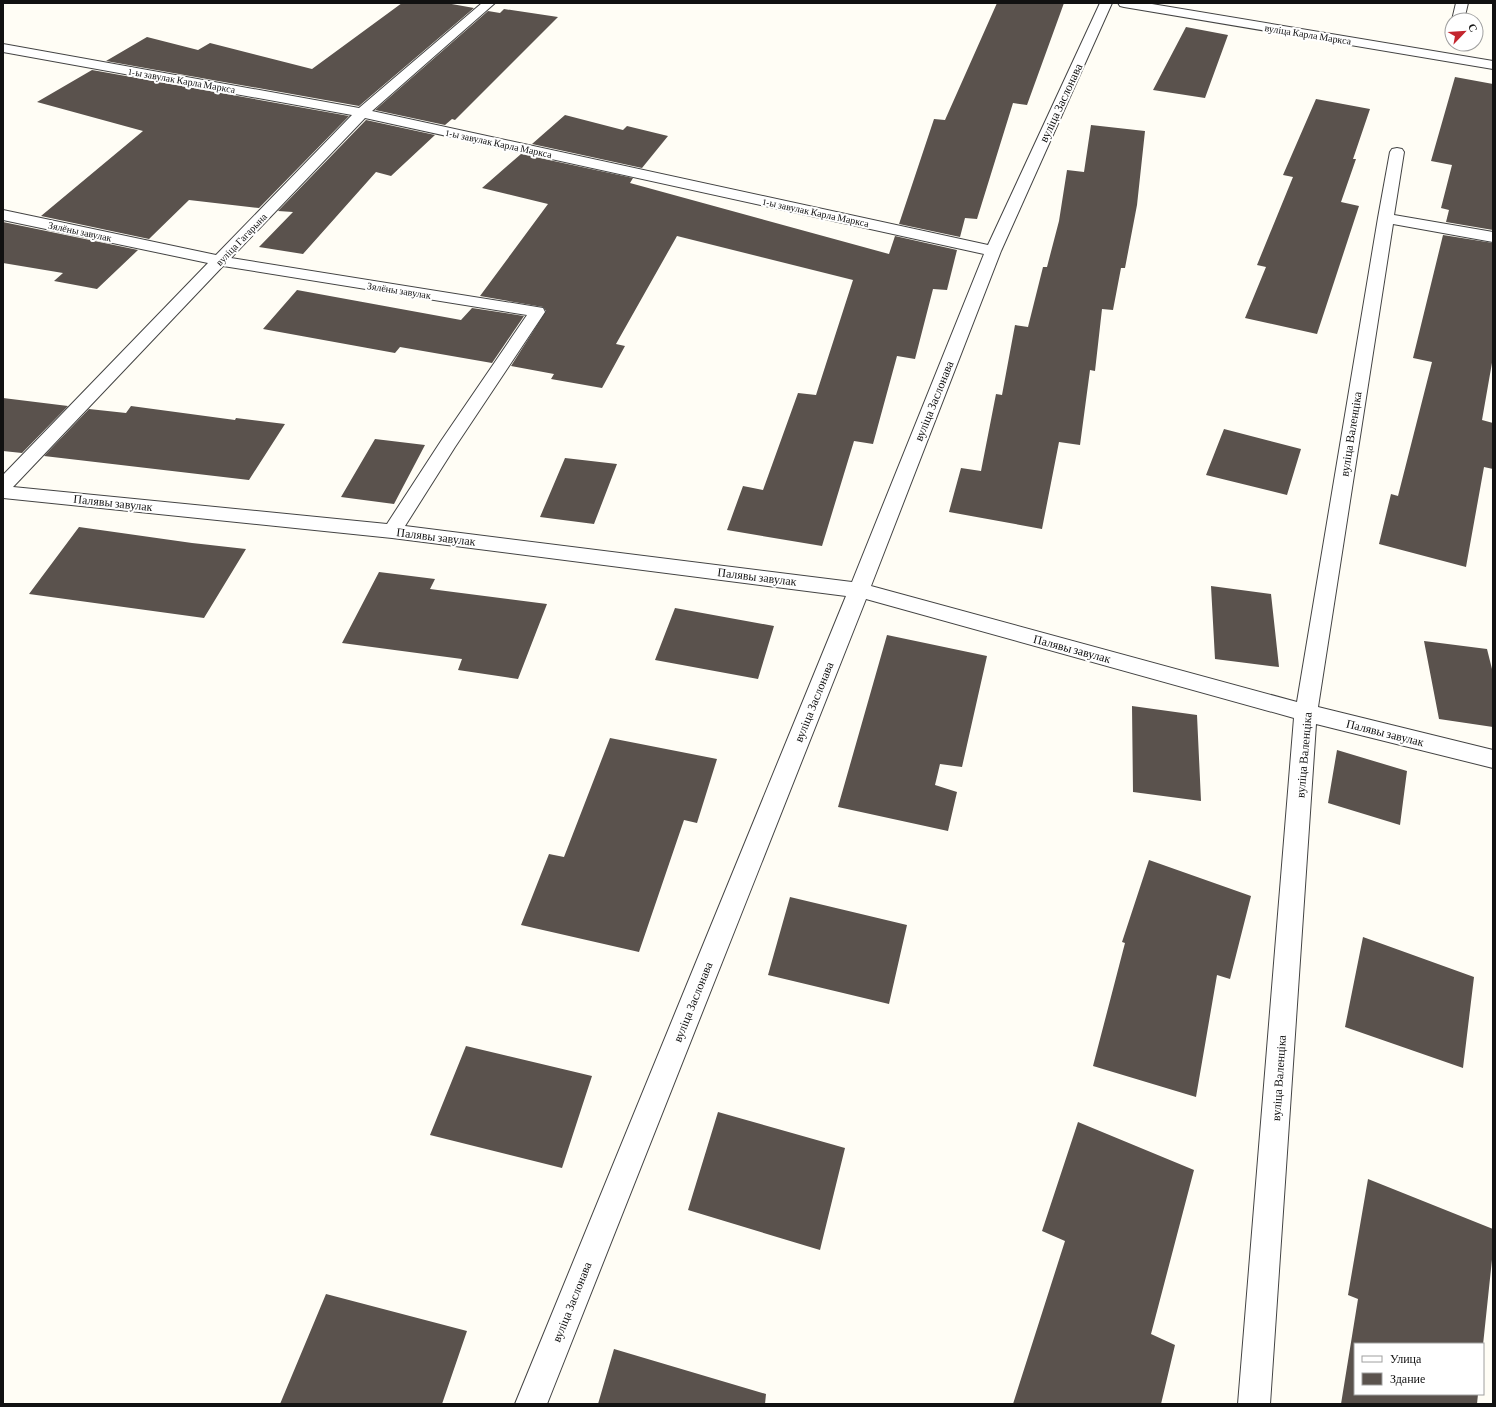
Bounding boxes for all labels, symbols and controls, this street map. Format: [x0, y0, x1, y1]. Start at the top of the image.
north arrow [1444, 12, 1484, 52]
street label: вуліца Карла Маркса [1264, 22, 1353, 47]
text: С [1466, 22, 1480, 34]
street label: вуліца Заслонава [1037, 61, 1086, 145]
street label: 1-ы завулак Карла Маркса [128, 66, 237, 95]
street label: 1-ы завулак Карла Маркса [445, 127, 553, 160]
street label: 1-ы завулак Карла Маркса [762, 196, 870, 229]
street label: вуліца Гагарына [214, 211, 269, 268]
street label: Зялёны завулак [47, 219, 113, 244]
street label: Зялёны завулак [366, 280, 432, 301]
street label: вуліца Заслонава [912, 358, 957, 443]
street label: вуліца Валенціка [1337, 390, 1365, 478]
street label: Палявы завулак [73, 492, 153, 514]
street label: Палявы завулак [396, 525, 476, 549]
street label: Палявы завулак [717, 565, 797, 589]
street label: Палявы завулак [1032, 632, 1112, 666]
street label: вуліца Заслонава [792, 659, 837, 744]
street label: вуліца Валенціка [1293, 711, 1315, 798]
street label: Палявы завулак [1345, 717, 1425, 749]
street label: вуліца Заслонава [671, 959, 716, 1044]
street label: вуліца Валенціка [1269, 1034, 1289, 1121]
street label: вуліца Заслонава [550, 1259, 595, 1344]
legend [1354, 1343, 1484, 1395]
text: Улица [1390, 1352, 1422, 1366]
text: Здание [1390, 1372, 1425, 1386]

